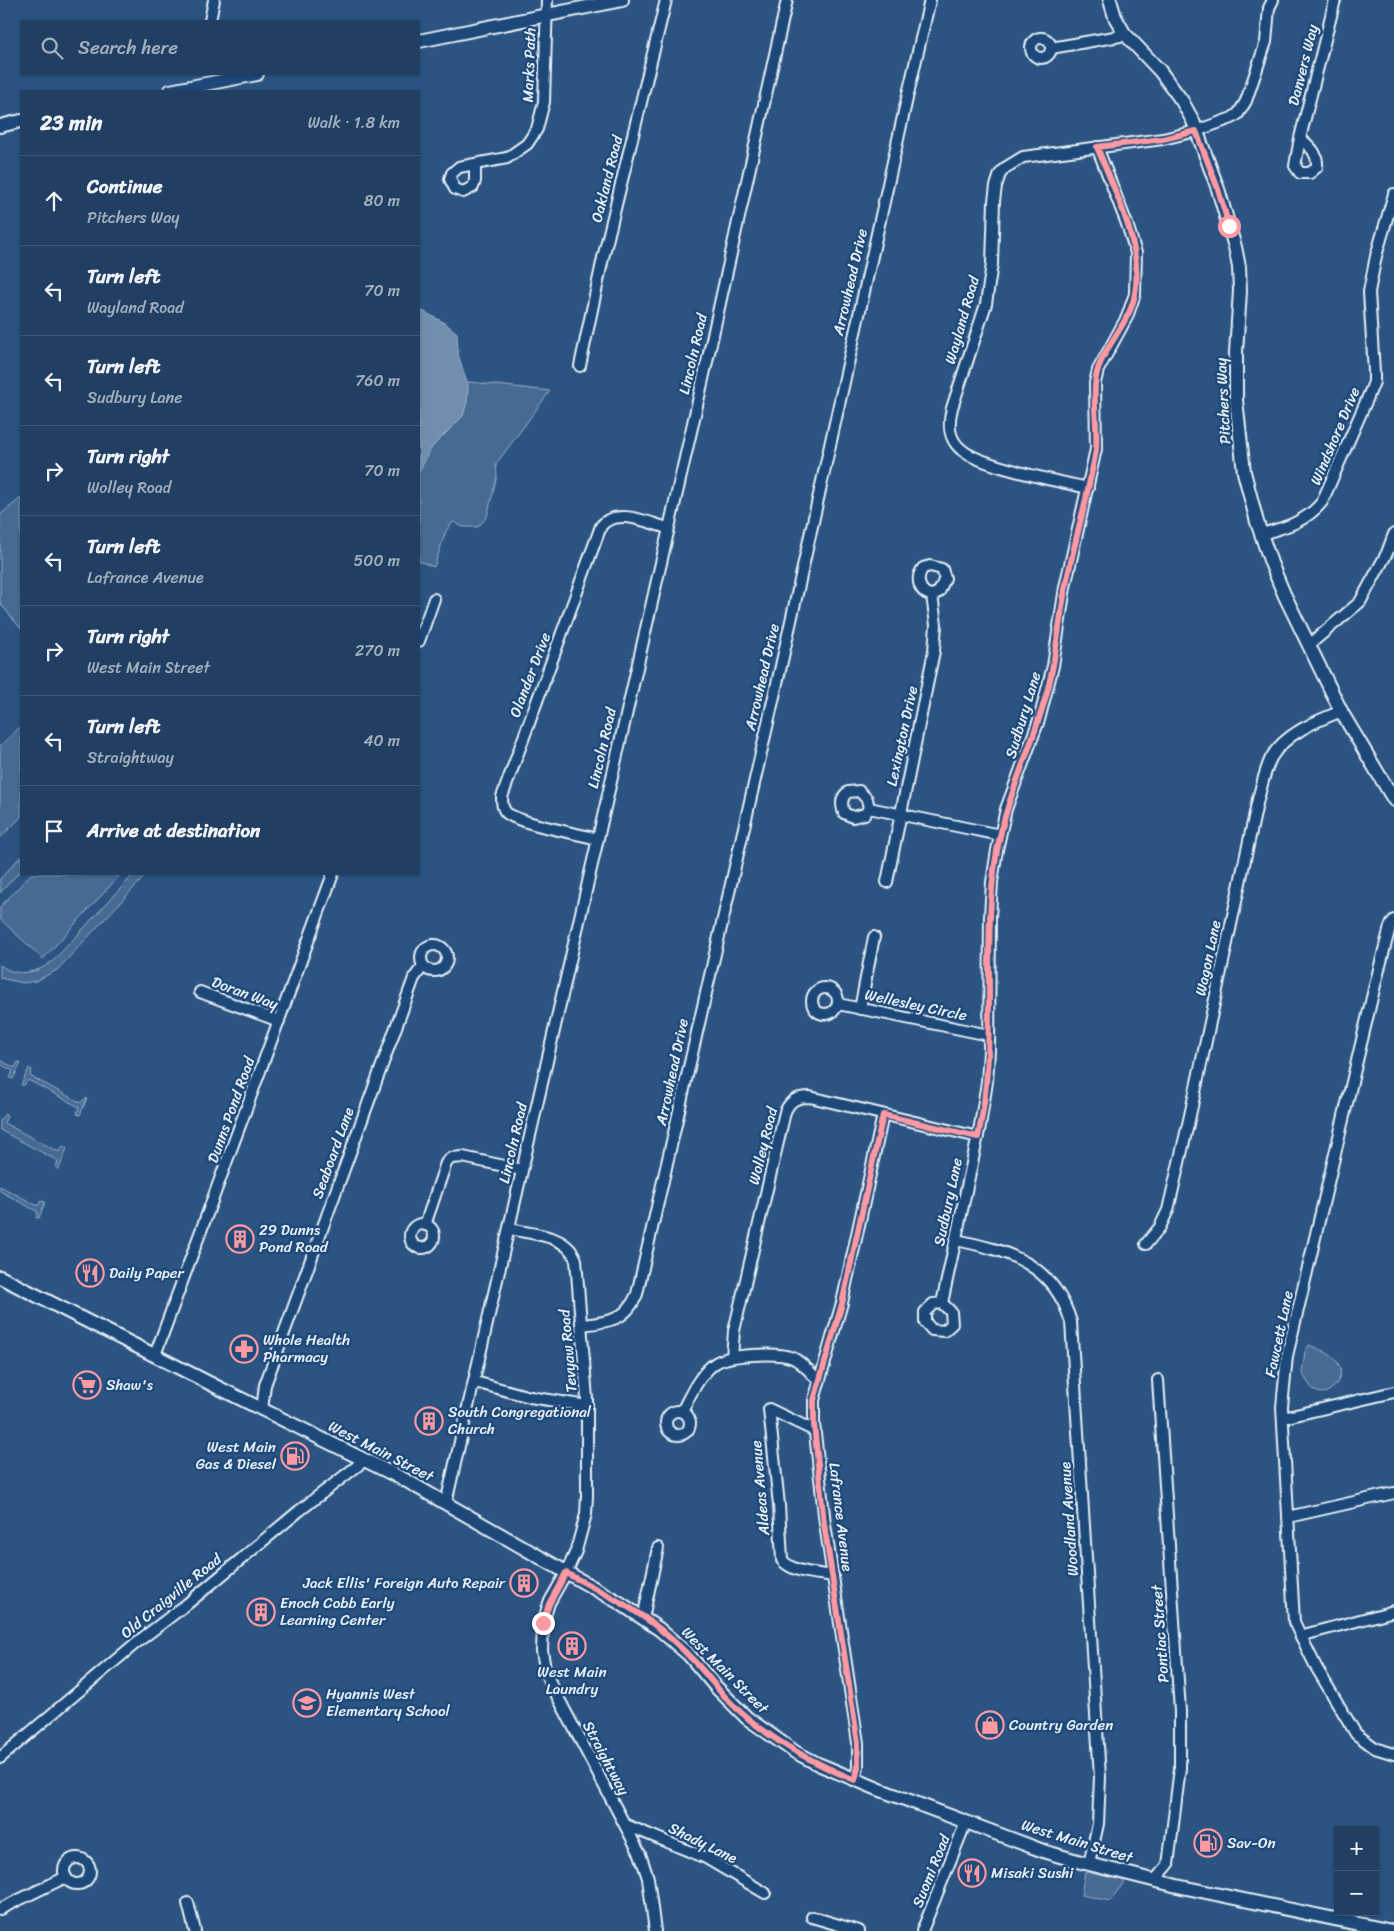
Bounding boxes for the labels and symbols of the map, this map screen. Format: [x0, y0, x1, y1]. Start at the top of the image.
street label: Danvers Way [1280, 21, 1326, 108]
street label: Marks Path [515, 27, 543, 103]
street label: Oakland Road [584, 132, 631, 225]
route start [1218, 215, 1241, 238]
street label: Arrowhead Drive [825, 226, 875, 339]
street label: Wayland Road [937, 272, 987, 367]
street label: Lincoln Road [671, 310, 715, 397]
street label: Pitchers Way [1208, 357, 1238, 445]
street label: Windshore Drive [1303, 383, 1368, 489]
street label: Arrowhead Drive [737, 621, 787, 734]
street label: Olander Drive [502, 628, 558, 721]
street label: Sudbury Lane [997, 668, 1049, 762]
street label: Lexington Drive [879, 683, 925, 789]
street label: Lincoln Road [580, 704, 624, 791]
street label: Wagon Lane [1187, 918, 1229, 998]
street label: Doran Way [208, 969, 282, 1017]
street label: Wellesley Circle [862, 981, 970, 1029]
street label: Arrowhead Drive [648, 1016, 696, 1129]
street label: Dunns Pond Road [200, 1052, 263, 1167]
street label: Lincoln Road [491, 1099, 535, 1186]
street label: Wolley Road [741, 1103, 785, 1187]
street label: Seaboard Lane [304, 1104, 362, 1202]
street label: Sudbury Lane [926, 1155, 970, 1248]
place label: 29 Dunns Pond Road [259, 1217, 329, 1260]
building icon: 29 Dunns Pond Road [225, 1224, 255, 1254]
restaurant icon: Daily Paper [75, 1258, 105, 1288]
place label: Daily Paper [109, 1260, 185, 1286]
street label: Fawcett Lane [1257, 1288, 1301, 1380]
street label: Tevyaw Road [551, 1307, 585, 1394]
place label: Whole Health Pharmacy [263, 1327, 350, 1370]
pharmacy icon: Whole Health Pharmacy [229, 1334, 259, 1364]
supermarket icon: Shaw's [72, 1370, 102, 1400]
place label: Shaw's [106, 1372, 154, 1398]
place label: South Congregational Church [448, 1399, 592, 1442]
building icon: South Congregational Church [414, 1406, 444, 1436]
street label: West Main Street [324, 1413, 439, 1489]
place label: West Main Gas & Diesel [196, 1434, 277, 1477]
street label: Aldeas Avenue [743, 1439, 777, 1538]
fuel station icon: West Main Gas & Diesel [280, 1441, 310, 1471]
street label: Lafrance Avenue [821, 1461, 861, 1573]
street label: Woodland Avenue [1052, 1461, 1086, 1577]
street label: Old Craigville Road [115, 1546, 228, 1645]
building icon: Jack Ellis' Foreign Auto Repair [509, 1568, 539, 1598]
place label: Jack Ellis' Foreign Auto Repair [302, 1570, 506, 1596]
street label: Pontiac Street [1144, 1583, 1176, 1684]
place label: Enoch Cobb Early Learning Center [280, 1590, 395, 1633]
building icon: Enoch Cobb Early Learning Center [246, 1597, 276, 1627]
route end [532, 1612, 555, 1635]
street label: West Main Street [675, 1620, 776, 1721]
building icon: West Main Laundry [557, 1631, 587, 1661]
place label: West Main Laundry [537, 1659, 607, 1702]
place label: Hyannis West Elementary School [326, 1681, 451, 1724]
school or university icon: Hyannis West Elementary School [292, 1688, 322, 1718]
shop icon: Country Garden [975, 1710, 1005, 1740]
place label: Country Garden [1009, 1712, 1113, 1738]
street label: Straightway [575, 1716, 637, 1800]
street label: West Main Street [1018, 1812, 1137, 1871]
street label: Shady Lane [664, 1815, 742, 1871]
fuel station icon: Sav-On [1193, 1828, 1223, 1858]
street label: Suomi Road [905, 1830, 958, 1911]
place label: Sav-On [1227, 1830, 1276, 1856]
restaurant icon: Misaki Sushi [957, 1858, 987, 1888]
place label: Misaki Sushi [991, 1860, 1074, 1886]

